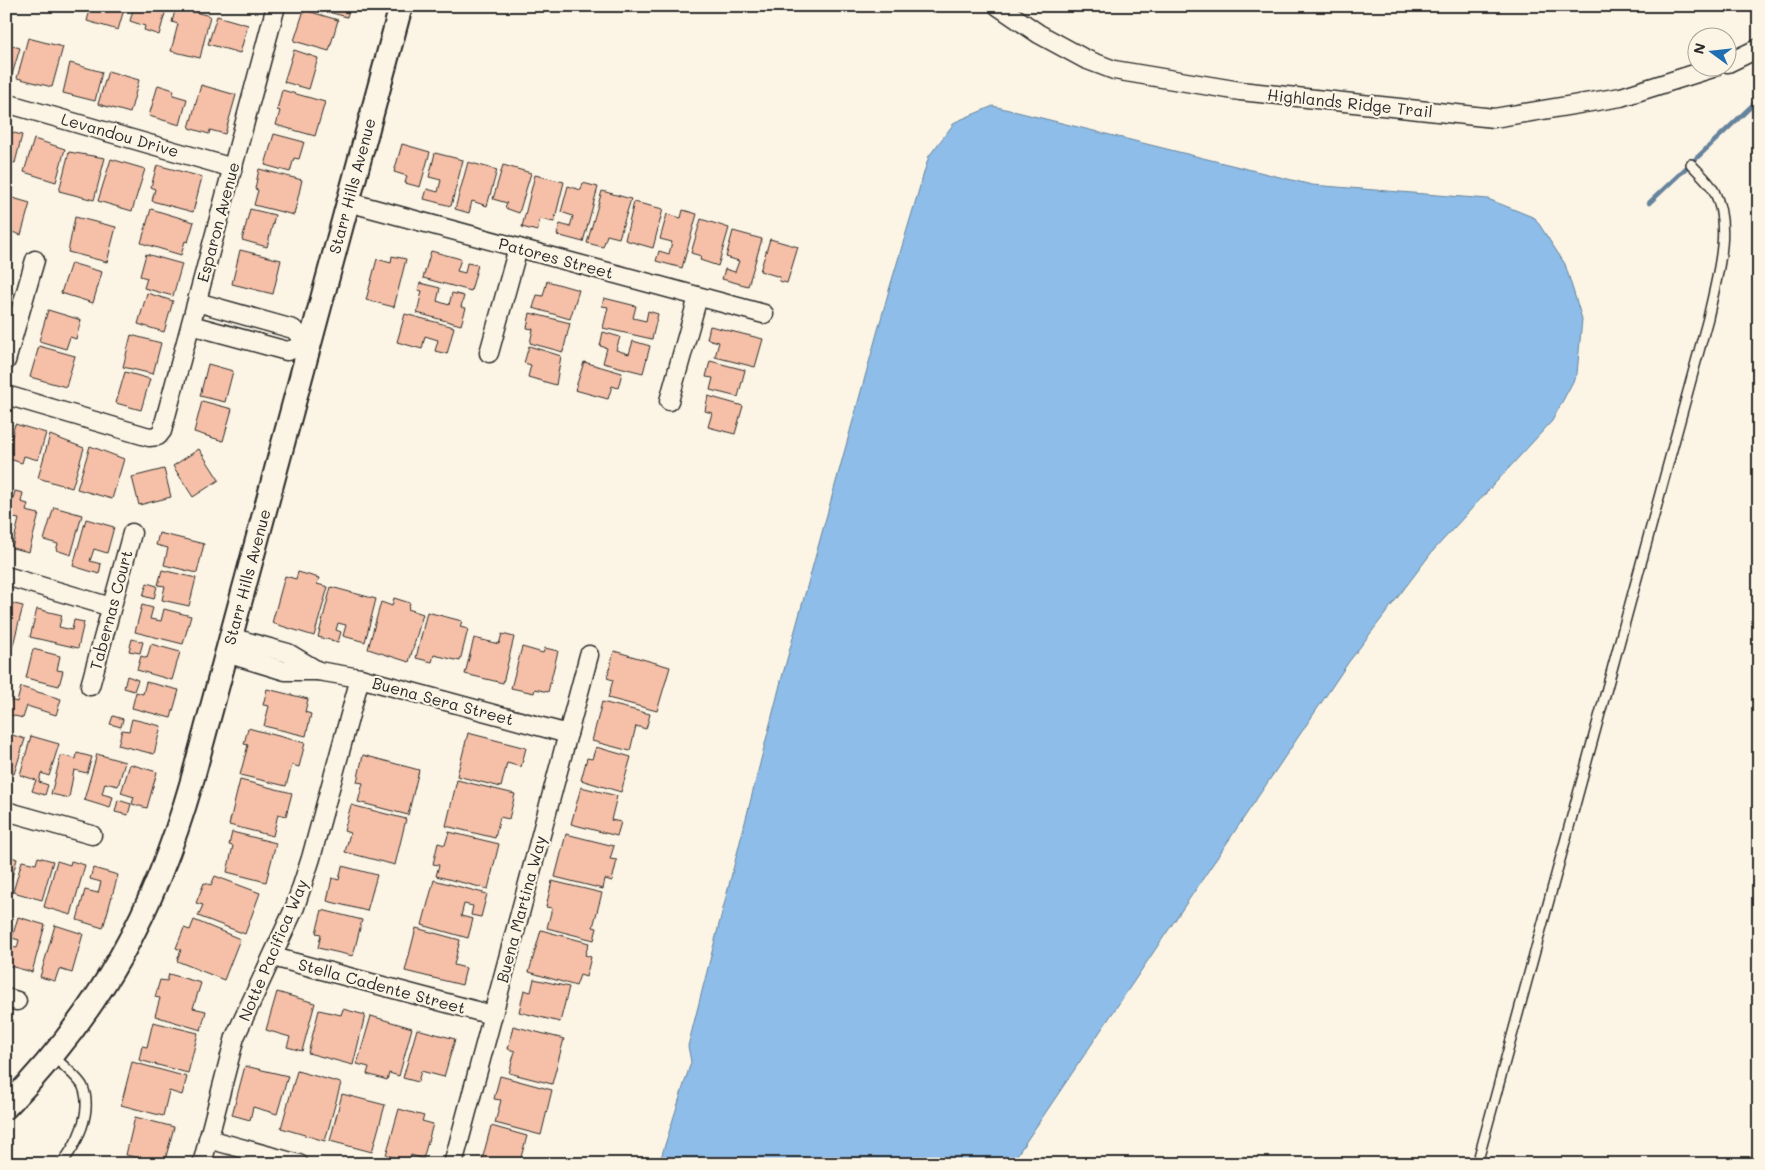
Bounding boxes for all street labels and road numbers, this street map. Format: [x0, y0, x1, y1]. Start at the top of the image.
street label: Highlands Ridge Trail [1266, 83, 1434, 122]
street label: Levandou Drive [59, 108, 181, 161]
street label: Starr Hills Avenue [323, 116, 380, 256]
street label: Esparon Avenue [191, 159, 244, 284]
street label: Patores Street [496, 232, 616, 283]
street label: Starr Hills Avenue [218, 507, 275, 647]
street label: Tabernas Court [84, 548, 137, 672]
street label: Buena Sera Street [370, 672, 516, 729]
street label: Buena Martina Way [491, 833, 550, 985]
street label: Notte Pacifica Way [233, 876, 312, 1024]
street label: Stella Cadente Street [296, 953, 468, 1018]

